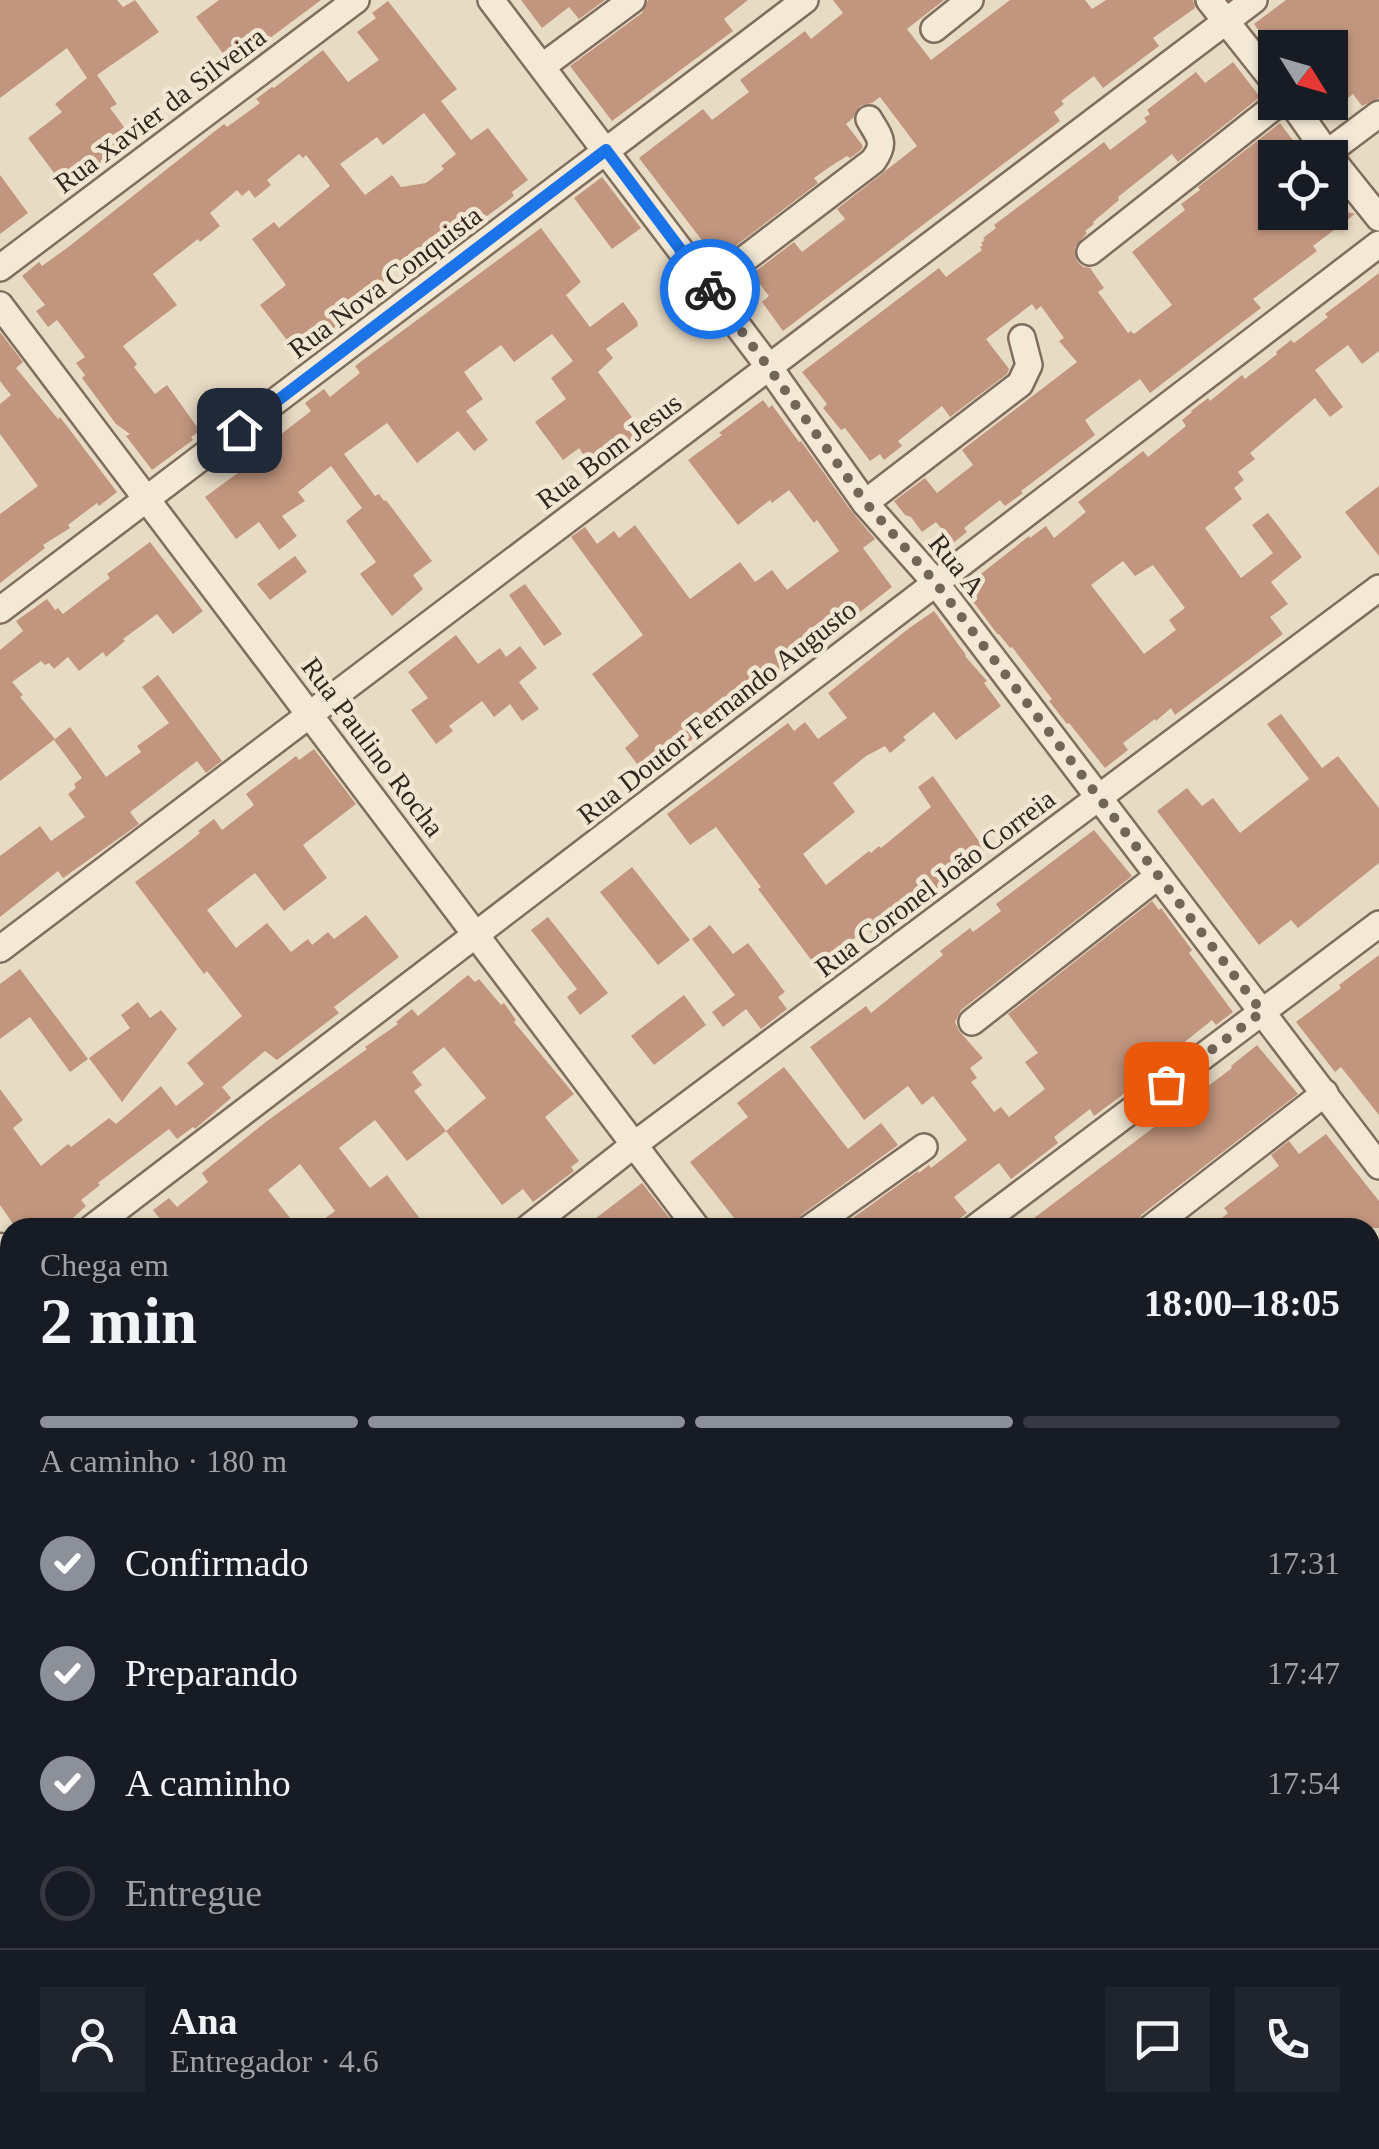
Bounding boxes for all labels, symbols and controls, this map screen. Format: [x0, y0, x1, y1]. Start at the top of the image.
street label: Rua Xavier da Silveira [49, 20, 272, 199]
north arrow [1258, 30, 1348, 120]
map controls [1258, 30, 1348, 230]
button: locate [1258, 140, 1348, 230]
street label: Rua Nova Conquista [283, 199, 488, 365]
courier [660, 239, 760, 339]
icon: bike [683, 262, 738, 317]
street label: Rua Bom Jesus [531, 387, 687, 515]
pin [197, 388, 282, 473]
icon: home [212, 403, 267, 458]
street label: Rua A [923, 528, 992, 603]
street label: Rua Doutor Fernando Augusto [572, 594, 862, 830]
street label: Rua Paulino Rocha [296, 651, 451, 843]
street label: Rua Coronel João Correia [809, 783, 1061, 983]
pin [1124, 1042, 1209, 1127]
icon: bag [1139, 1057, 1194, 1112]
text: Chega em [40, 1247, 169, 1283]
text: 18:00–18:05 [1144, 1282, 1340, 1324]
text: 2 min [40, 1285, 197, 1357]
text: A caminho · 180 m [40, 1443, 287, 1479]
icon: check [40, 1536, 95, 1591]
text: Confirmado [125, 1542, 309, 1584]
text: 17:31 [1267, 1545, 1340, 1581]
icon: check [40, 1646, 95, 1701]
text: Preparando [125, 1652, 298, 1694]
text: 17:47 [1267, 1655, 1340, 1691]
icon: check [40, 1756, 95, 1811]
text: A caminho [125, 1762, 291, 1804]
text: 17:54 [1267, 1765, 1340, 1801]
text: Entregue [125, 1872, 262, 1914]
button: person [40, 1987, 145, 2092]
button: chat [1105, 1987, 1210, 2092]
button: phone [1235, 1987, 1340, 2092]
text: Ana [170, 2000, 238, 2042]
text: Entregador · 4.6 [170, 2043, 379, 2079]

